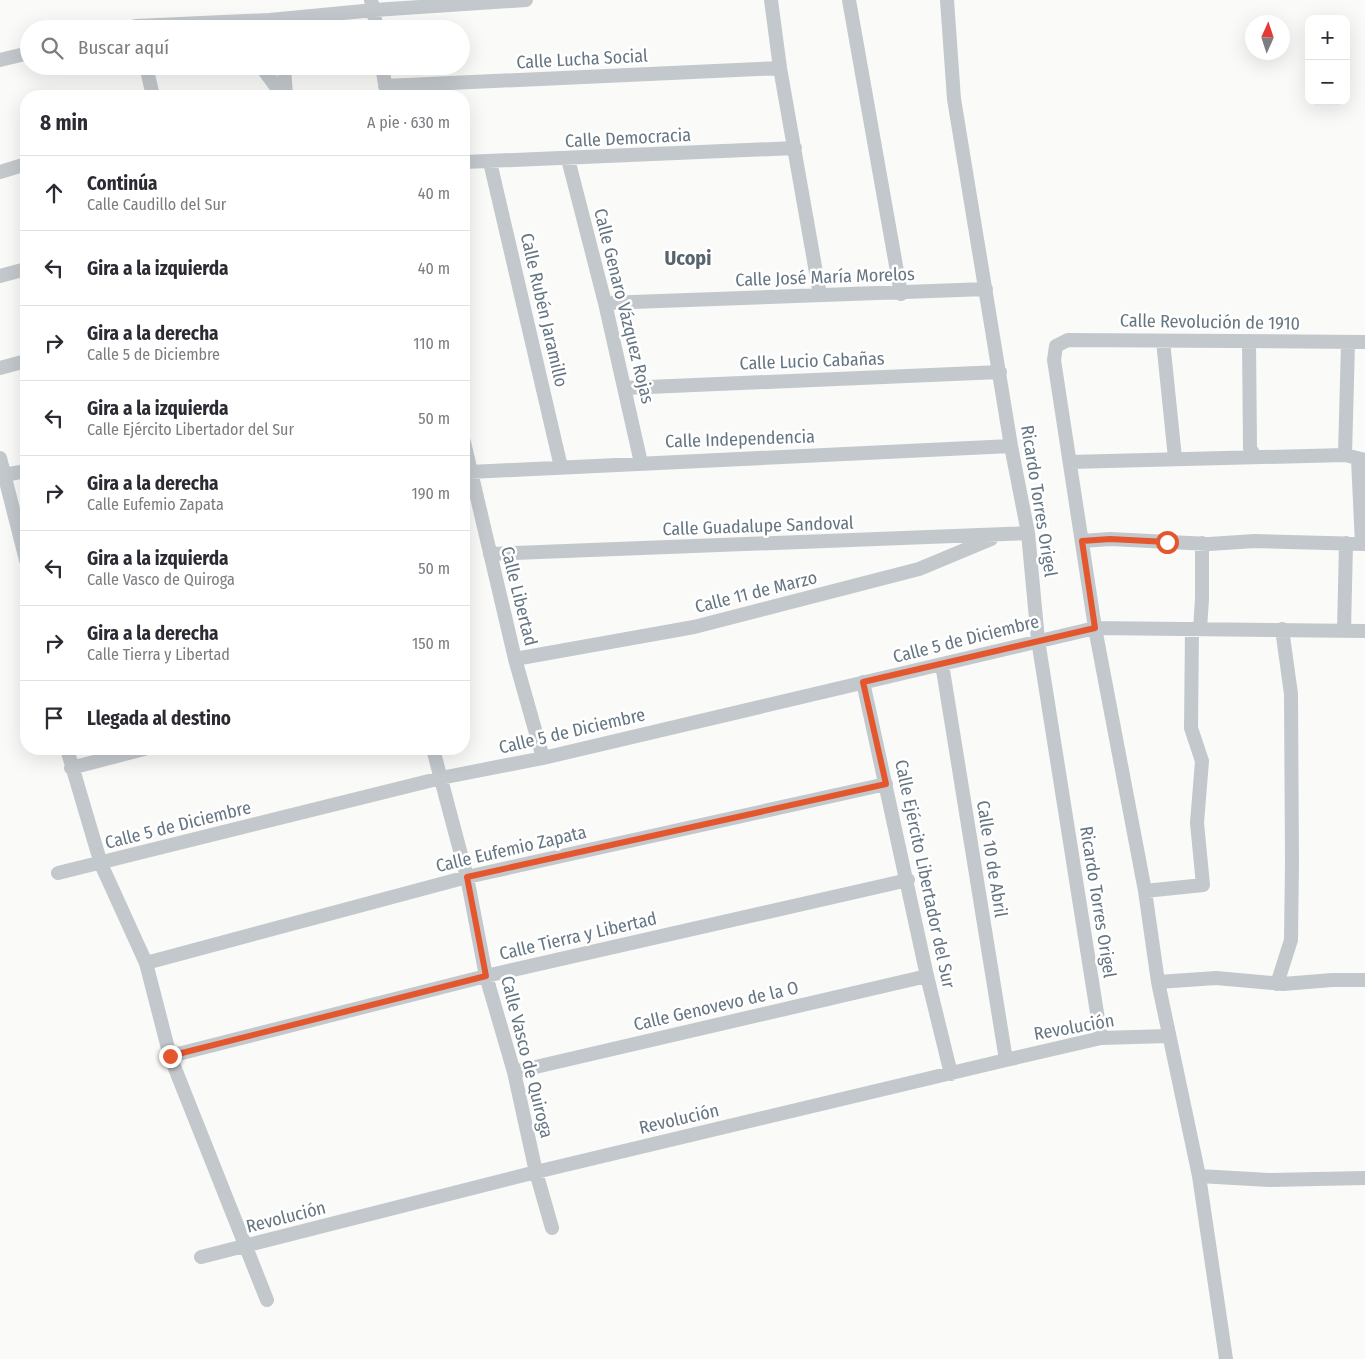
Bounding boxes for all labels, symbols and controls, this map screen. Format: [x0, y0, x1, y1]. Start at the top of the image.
north arrow [1245, 15, 1290, 60]
map controls [1305, 15, 1350, 105]
button: + [1305, 15, 1350, 60]
search box [20, 20, 470, 75]
icon: search [38, 34, 66, 62]
text: Buscar aquí [78, 36, 169, 59]
street label: Calle Lucha Social [516, 45, 648, 73]
button: − [1305, 60, 1350, 105]
text: 8 min [40, 110, 88, 136]
text: A pie · 630 m [367, 113, 450, 132]
street label: Calle Democracia [564, 124, 692, 152]
text: Continúa [87, 172, 158, 195]
icon: ahead [40, 179, 68, 207]
text: 40 m [418, 184, 450, 203]
text: Calle Caudillo del Sur [87, 195, 226, 214]
street label: Calle Genaro Vázquez Rojas [589, 206, 659, 406]
street label: Calle Rubén Jaramillo [516, 231, 572, 389]
district label: Ucopi [665, 246, 711, 270]
icon: left [40, 254, 68, 282]
text: Gira a la izquierda [87, 257, 229, 280]
text: 40 m [418, 259, 450, 278]
street label: Calle José María Morelos [735, 263, 915, 291]
street label: Calle Revolución de 1910 [1120, 309, 1300, 335]
text: Gira a la derecha [87, 322, 219, 345]
icon: right [40, 329, 68, 357]
text: 110 m [413, 334, 450, 353]
text: Calle 5 de Diciembre [87, 345, 220, 364]
street label: Calle Lucio Cabañas [739, 347, 885, 375]
text: Gira a la izquierda [87, 397, 229, 420]
icon: left [40, 404, 68, 432]
text: 50 m [418, 409, 450, 428]
text: Calle Ejército Libertador del Sur [87, 420, 294, 439]
street label: Ricardo Torres Origel [1016, 424, 1062, 579]
street label: Calle Independencia [665, 425, 815, 453]
text: Gira a la derecha [87, 472, 219, 495]
icon: right [40, 479, 68, 507]
text: 190 m [412, 484, 450, 503]
text: Calle Eufemio Zapata [87, 495, 224, 514]
street label: Calle Guadalupe Sandoval [662, 512, 854, 540]
route start [1156, 531, 1179, 554]
street label: Calle Libertad [496, 544, 542, 648]
text: Gira a la izquierda [87, 547, 229, 570]
icon: left [40, 554, 68, 582]
text: 50 m [418, 559, 450, 578]
street label: Calle 11 de Marzo [693, 566, 819, 618]
text: Calle Vasco de Quiroga [87, 570, 235, 589]
street label: Calle 5 de Diciembre [891, 610, 1041, 668]
text: Gira a la derecha [87, 622, 219, 645]
icon: right [40, 629, 68, 657]
text: 150 m [412, 634, 450, 653]
text: Calle Tierra y Libertad [87, 645, 230, 664]
street label: Calle 5 de Diciembre [497, 703, 647, 759]
icon: arrive [40, 704, 68, 732]
text: Llegada al destino [87, 707, 231, 730]
street label: Calle Ejército Libertador del Sur [890, 758, 960, 991]
street label: Calle 5 de Diciembre [103, 796, 253, 854]
street label: Calle 10 de Abril [972, 799, 1012, 919]
street label: Calle Eufemio Zapata [434, 821, 589, 877]
street label: Ricardo Torres Origel [1075, 825, 1121, 980]
street label: Calle Tierra y Libertad [497, 907, 659, 965]
street label: Calle Vasco de Quiroga [496, 974, 558, 1140]
street label: Calle Genovevo de la O [631, 976, 801, 1036]
street label: Revolución [1032, 1009, 1116, 1045]
route end [159, 1045, 182, 1068]
street label: Revolución [637, 1099, 721, 1139]
street label: Revolución [244, 1197, 328, 1237]

